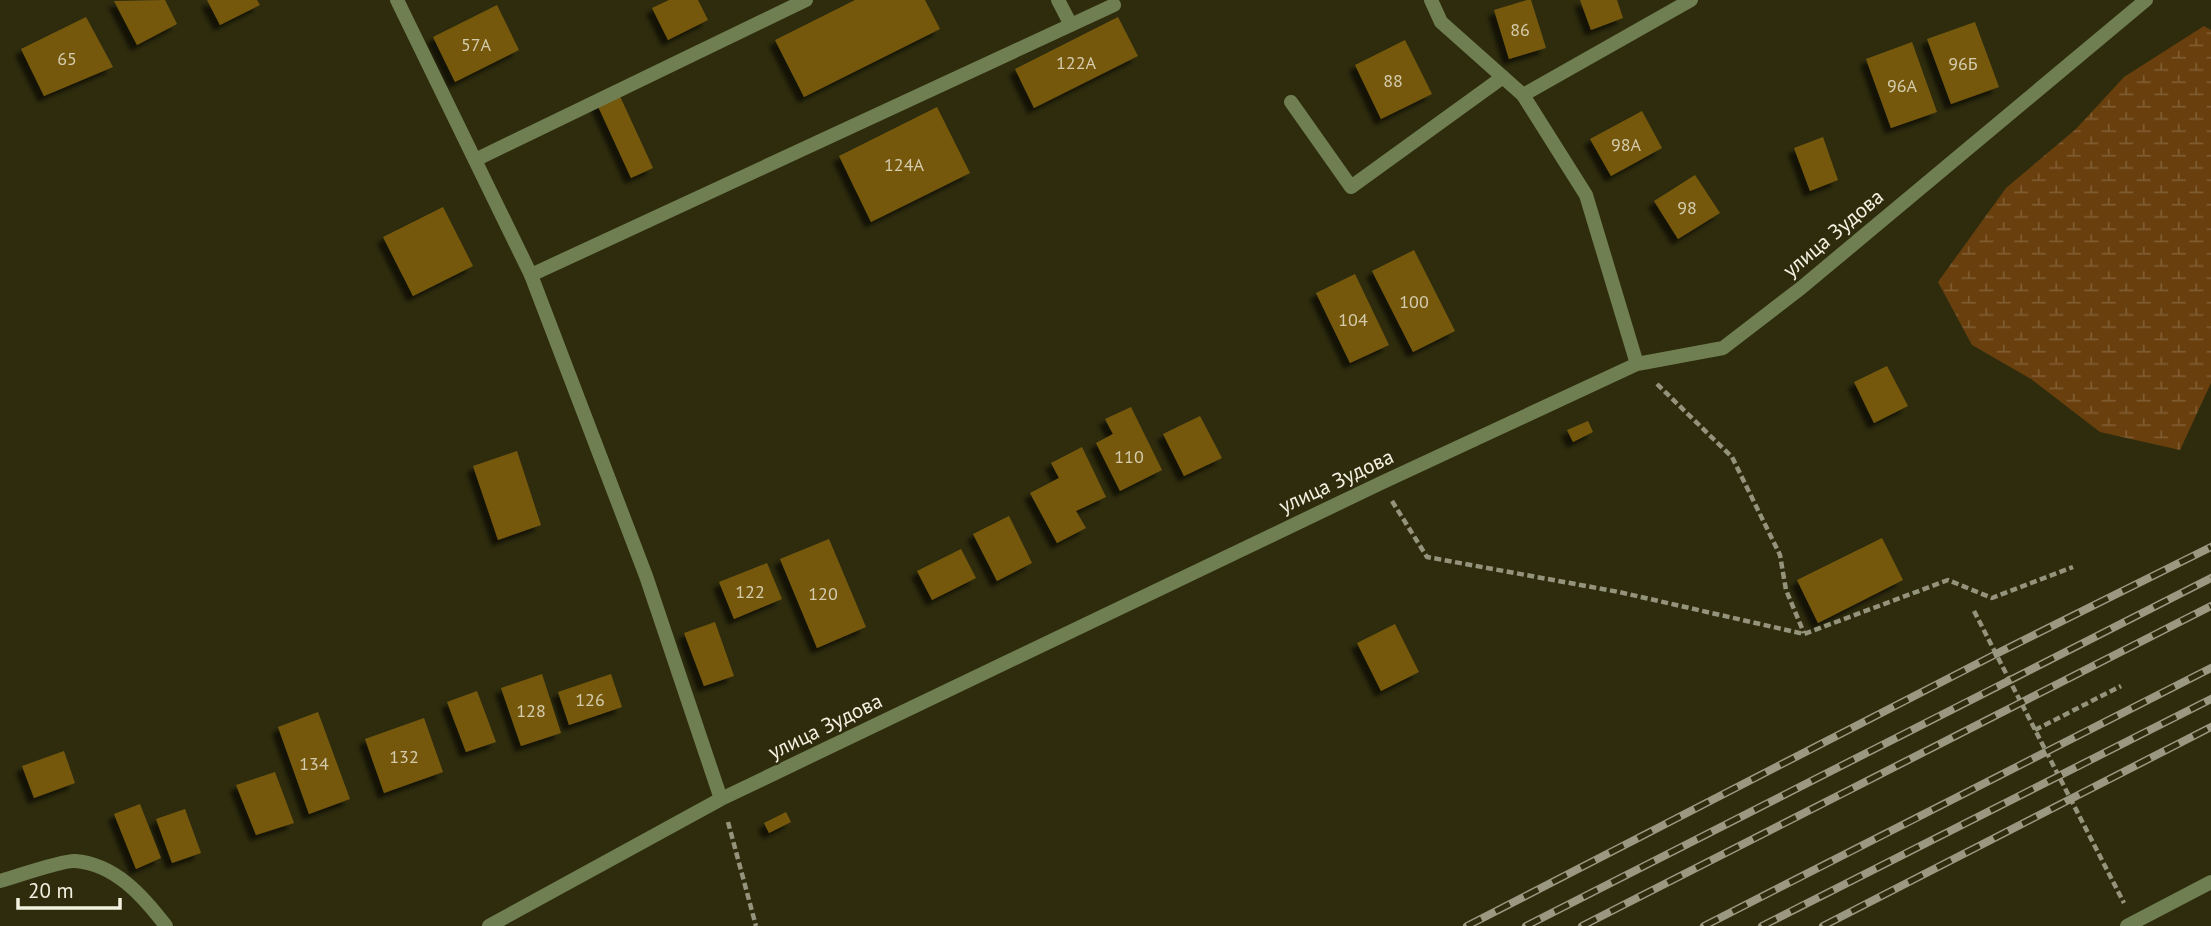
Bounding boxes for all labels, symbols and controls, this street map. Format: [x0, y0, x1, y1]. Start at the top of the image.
house number: 86 [1510, 18, 1530, 41]
house number: 57А [461, 33, 492, 56]
house number: 65 [57, 47, 77, 70]
house number: 122А [1056, 51, 1096, 74]
house number: 96Б [1948, 52, 1978, 75]
house number: 88 [1383, 69, 1403, 92]
house number: 96А [1887, 74, 1918, 97]
house number: 98А [1611, 133, 1642, 156]
house number: 124А [884, 153, 924, 176]
street label: улица Зудова [1777, 183, 1889, 283]
house number: 98 [1677, 196, 1697, 219]
house number: 100 [1399, 290, 1429, 313]
house number: 104 [1338, 308, 1368, 331]
street label: улица Зудова [1274, 443, 1398, 519]
house number: 110 [1114, 445, 1144, 468]
house number: 122 [735, 580, 765, 603]
house number: 120 [808, 582, 838, 605]
street label: улица Зудова [764, 687, 886, 765]
house number: 126 [575, 688, 605, 711]
house number: 128 [516, 699, 546, 722]
house number: 132 [389, 745, 419, 768]
house number: 134 [299, 752, 329, 775]
scale bar [18, 866, 119, 910]
text: 20 m [28, 877, 74, 904]

